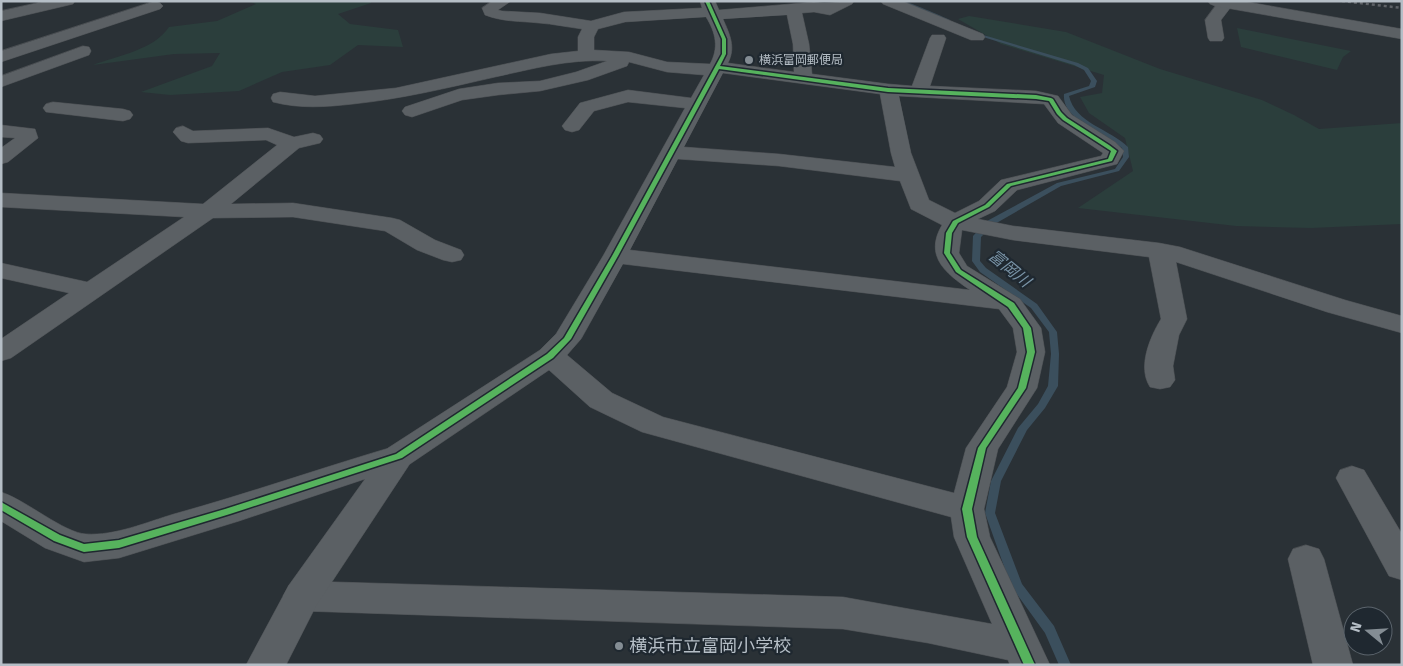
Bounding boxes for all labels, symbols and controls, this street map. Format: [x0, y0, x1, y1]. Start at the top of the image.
place label: 横浜富岡郵便局 [759, 53, 843, 67]
marker: 横浜富岡郵便局 [743, 54, 755, 66]
water label: 富岡川 [985, 246, 1036, 292]
north arrow [1343, 606, 1393, 656]
text: N [1347, 620, 1366, 634]
place label: 横浜市立富岡小学校 [629, 635, 791, 657]
marker: 横浜市立富岡小学校 [613, 640, 625, 652]

